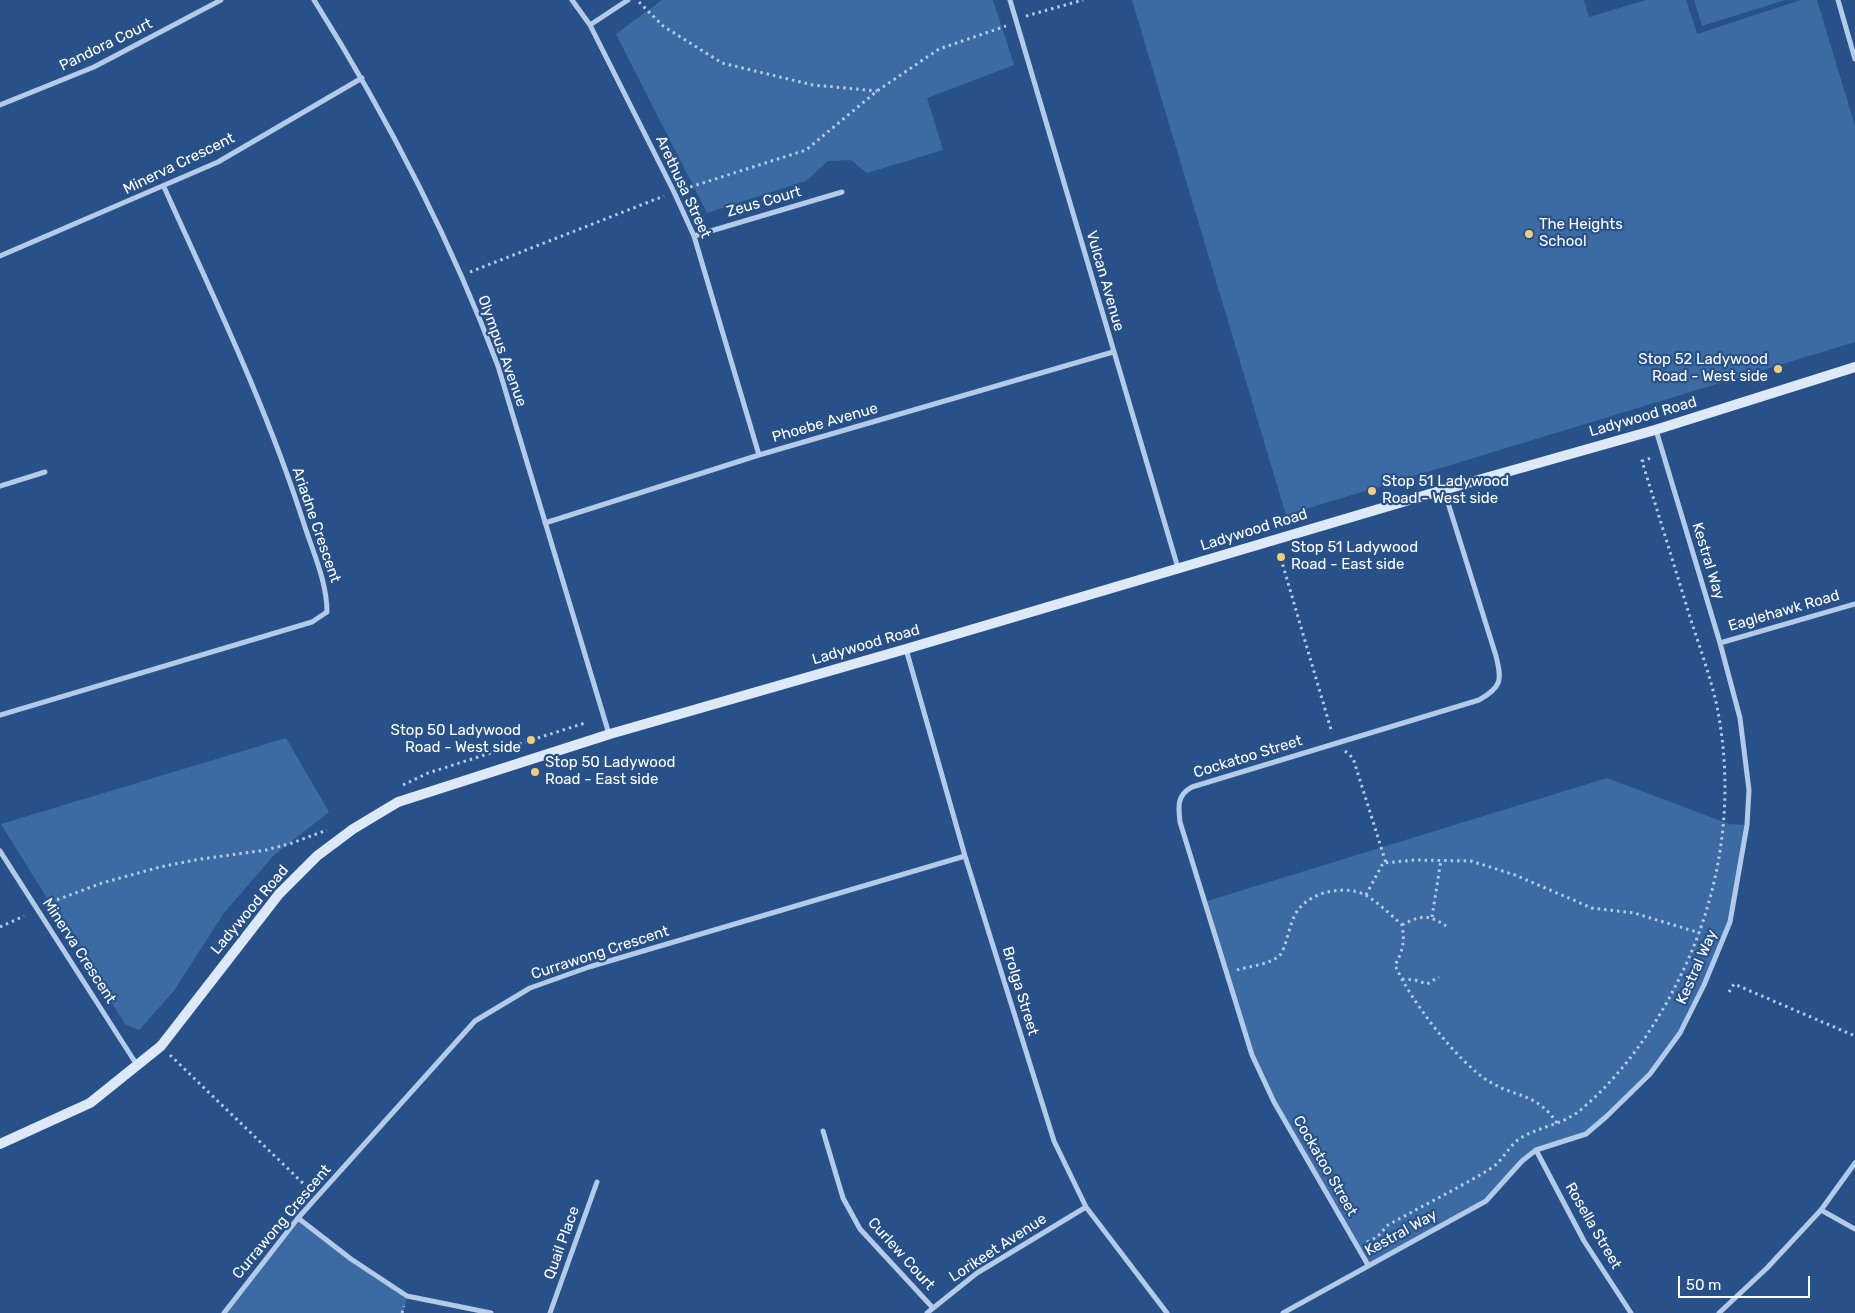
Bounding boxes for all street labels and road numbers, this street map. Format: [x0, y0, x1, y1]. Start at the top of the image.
street label: Pandora Court [57, 15, 155, 75]
street label: Minerva Crescent [120, 129, 238, 199]
street label: Arethusa Street [651, 133, 715, 241]
street label: Zeus Court [725, 183, 803, 221]
street label: Vulcan Avenue [1082, 229, 1128, 333]
street label: Olympus Avenue [473, 293, 531, 409]
street label: Ladywood Road [1587, 393, 1699, 441]
street label: Phoebe Avenue [770, 399, 880, 447]
street label: Ariadne Crescent [288, 465, 344, 585]
street label: Ladywood Road [1198, 505, 1310, 555]
street label: Kestral Way [1688, 520, 1728, 602]
street label: Eaglehawk Road [1726, 587, 1842, 635]
street label: Ladywood Road [810, 621, 922, 669]
street label: Cockatoo Street [1191, 732, 1305, 782]
street label: Ladywood Road [207, 862, 293, 958]
street label: Minerva Crescent [38, 895, 120, 1007]
street label: Currawong Crescent [529, 922, 671, 984]
street label: Kestral Way [1673, 927, 1721, 1007]
street label: Brolga Street [998, 944, 1042, 1038]
street label: Cockatoo Street [1289, 1113, 1361, 1219]
street label: Currawong Crescent [229, 1161, 335, 1283]
street label: Rosella Street [1561, 1179, 1625, 1273]
street label: Quail Place [540, 1204, 584, 1282]
street label: Kestral Way [1362, 1206, 1440, 1260]
street label: Lorikeet Avenue [946, 1210, 1050, 1286]
street label: Curlew Court [864, 1214, 938, 1294]

